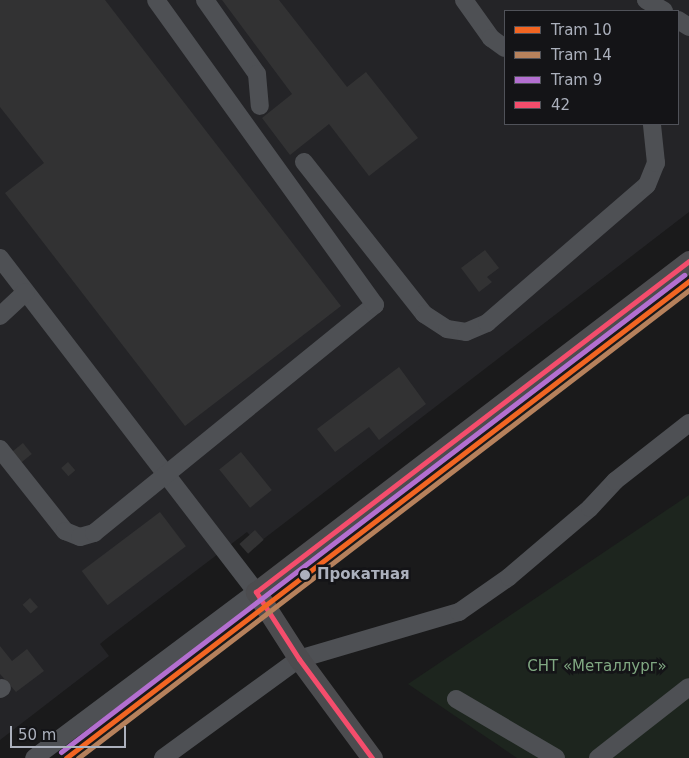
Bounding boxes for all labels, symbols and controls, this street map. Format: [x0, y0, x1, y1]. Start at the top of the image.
legend [504, 10, 679, 125]
text: Tram 10 [551, 21, 612, 39]
text: Tram 14 [551, 46, 612, 64]
text: Tram 9 [551, 71, 602, 89]
text: 42 [551, 96, 570, 114]
place label: Прокатная [317, 566, 410, 584]
marker: Прокатная [297, 567, 313, 583]
park label: СНТ «Металлург» [527, 658, 667, 676]
scale bar [12, 716, 129, 748]
text: 50 m [18, 726, 56, 744]

